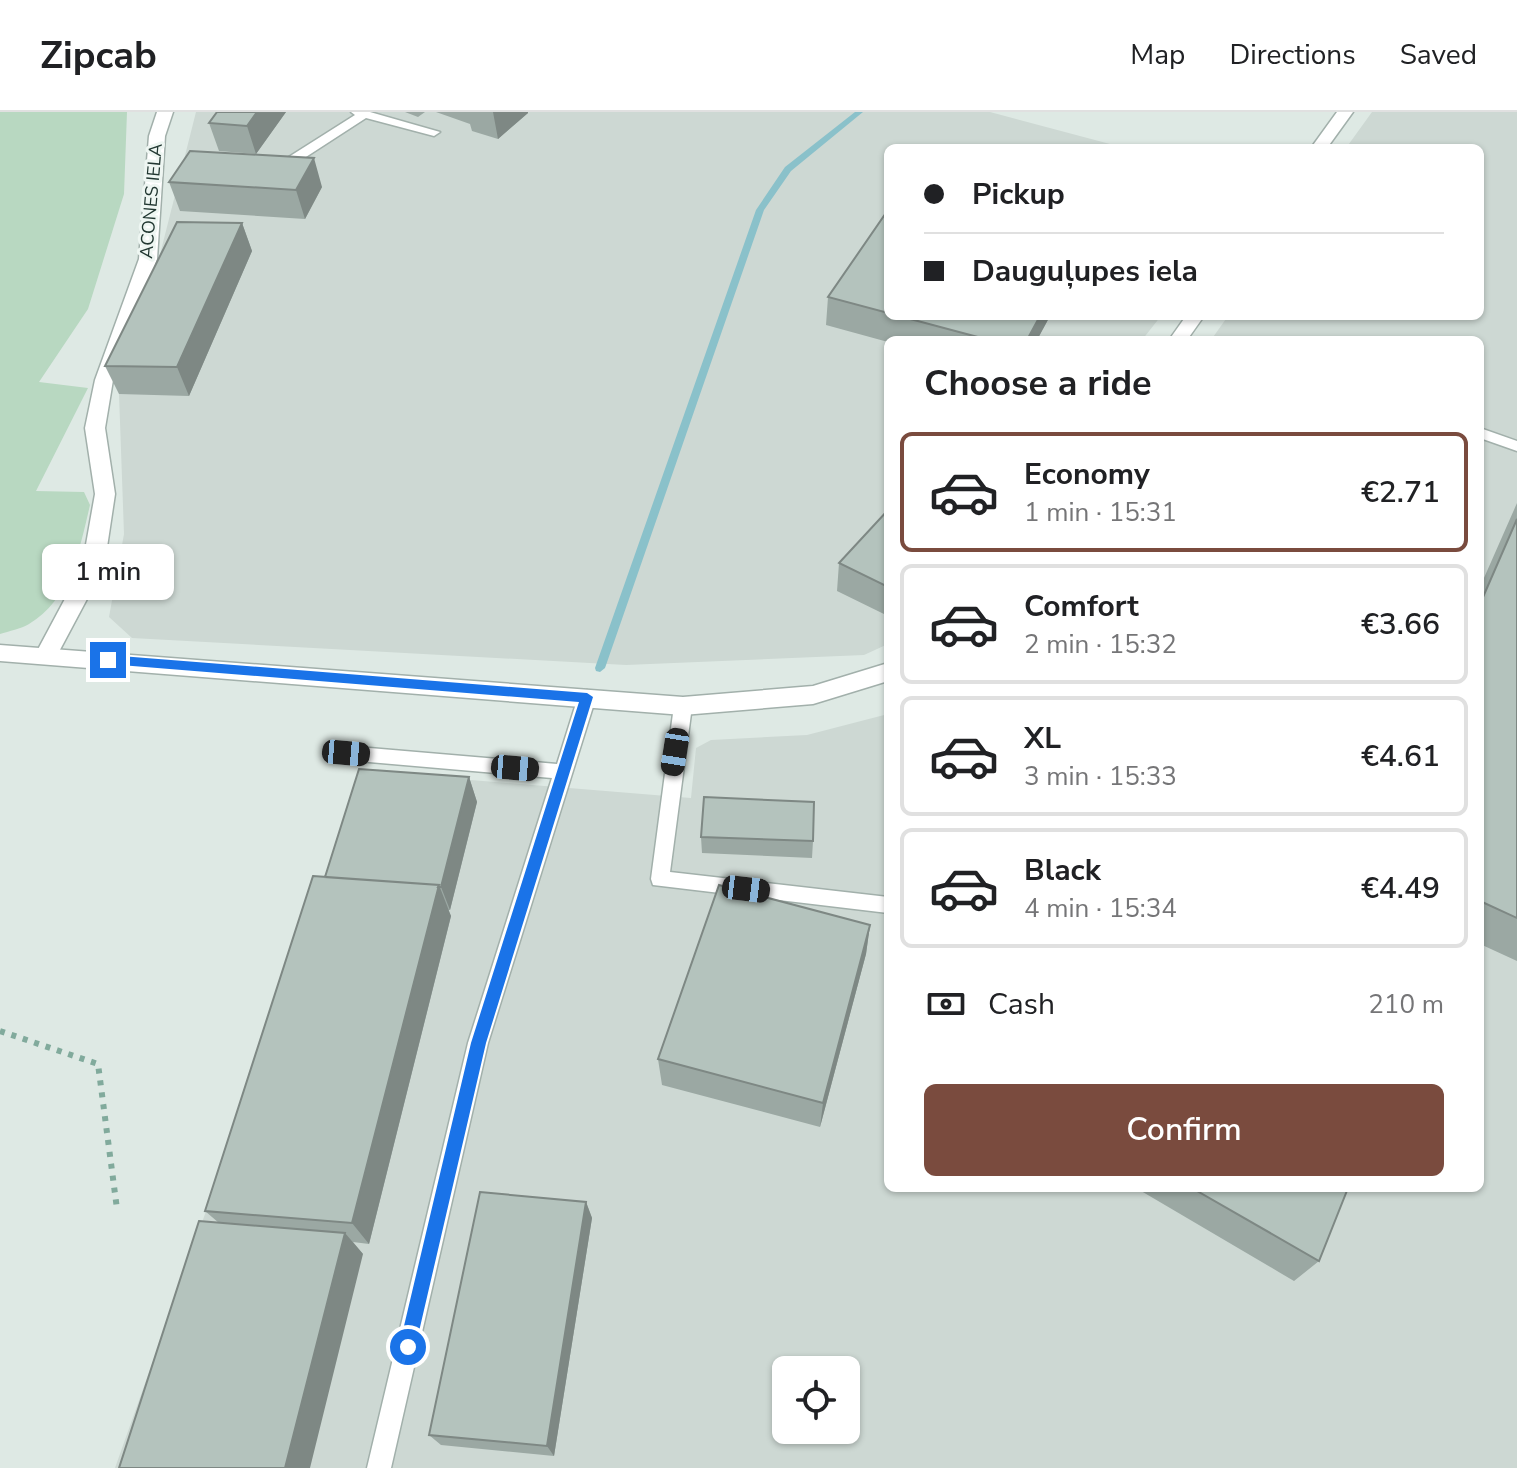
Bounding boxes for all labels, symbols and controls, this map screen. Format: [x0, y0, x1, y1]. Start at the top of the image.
text: Zipcab [40, 30, 157, 81]
text: Map [1130, 36, 1185, 74]
text: Directions [1229, 36, 1356, 74]
text: Saved [1400, 36, 1477, 74]
street label: ACONES IELA [134, 142, 168, 260]
text: Pickup [972, 174, 1065, 215]
text: Dauguļupes iela [972, 251, 1198, 292]
text: Choose a ride [924, 359, 1152, 408]
text: Economy [1024, 454, 1150, 495]
icon: car [928, 456, 1000, 528]
text: €2.71 [1361, 472, 1440, 513]
text: 1 min · 15:31 [1024, 495, 1177, 530]
callout: 1 min [42, 544, 174, 600]
text: 1 min [75, 554, 141, 589]
text: Comfort [1024, 586, 1139, 627]
icon: car [928, 588, 1000, 660]
text: €3.66 [1361, 604, 1440, 645]
text: 2 min · 15:32 [1024, 627, 1177, 662]
route end [90, 642, 126, 678]
text: XL [1024, 718, 1061, 759]
icon: car [928, 720, 1000, 792]
car [659, 726, 691, 778]
text: €4.61 [1361, 736, 1440, 777]
car [321, 739, 371, 767]
car [490, 754, 540, 782]
text: 3 min · 15:33 [1024, 759, 1177, 794]
text: Black [1024, 850, 1101, 891]
icon: car [928, 852, 1000, 924]
text: €4.49 [1361, 868, 1440, 909]
car [721, 874, 771, 904]
text: 4 min · 15:34 [1024, 891, 1177, 926]
icon: cash [924, 982, 968, 1026]
text: Cash [988, 984, 1055, 1025]
text: 210 m [1368, 987, 1444, 1022]
button: Confirm [924, 1084, 1444, 1176]
route start [390, 1329, 426, 1365]
map controls [772, 1356, 860, 1444]
button: locate [772, 1356, 860, 1444]

